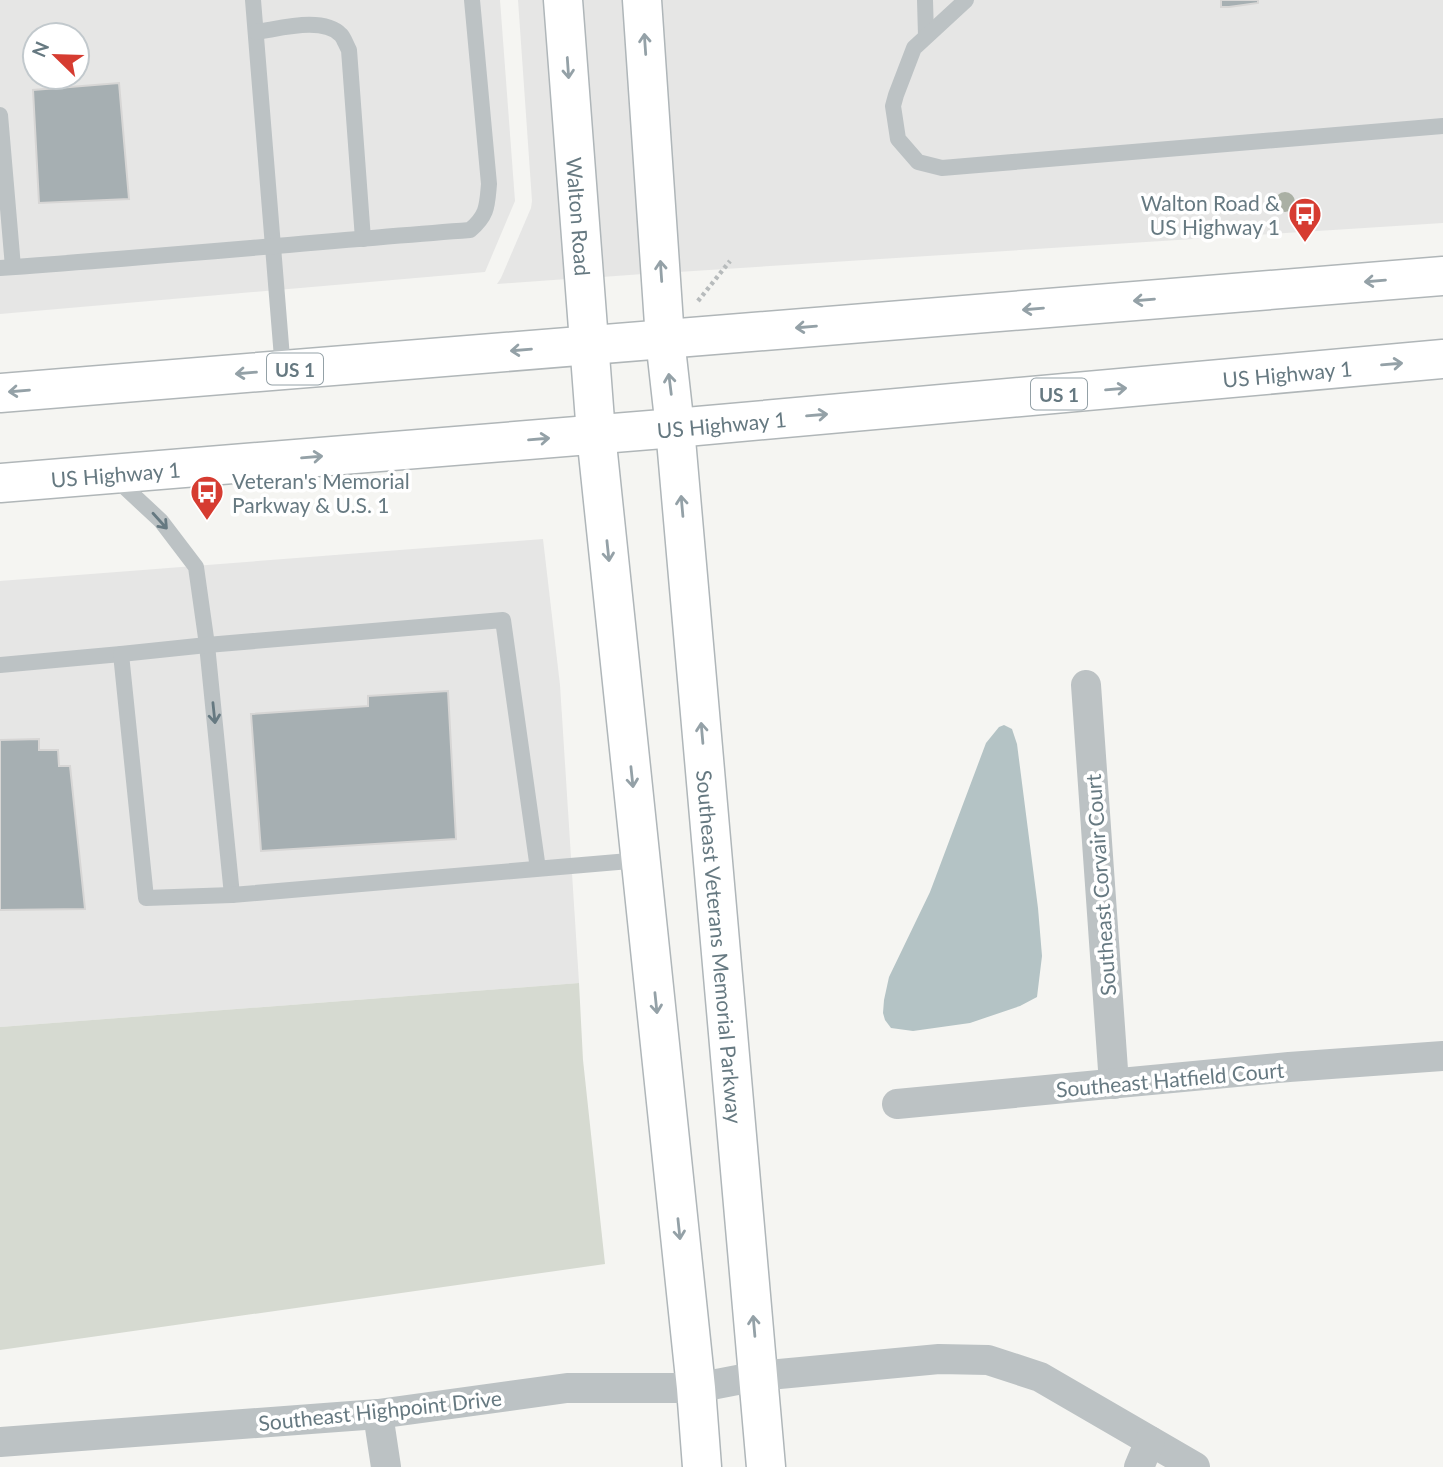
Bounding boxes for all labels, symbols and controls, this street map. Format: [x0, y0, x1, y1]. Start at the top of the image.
north arrow [21, 21, 91, 91]
one-way arrow [638, 33, 651, 56]
text: N [26, 38, 53, 60]
one-way arrow [562, 56, 575, 79]
street label: Walton Road [562, 156, 596, 277]
place label: Walton Road & US Highway 1 [1141, 190, 1280, 239]
bus stop icon: Walton Road & US Highway 1 [1286, 195, 1324, 244]
one-way arrow [654, 260, 667, 283]
one-way arrow [1364, 275, 1387, 288]
one-way arrow [1133, 294, 1156, 307]
one-way arrow [1022, 303, 1044, 316]
one-way arrow [795, 321, 818, 334]
one-way arrow [511, 344, 533, 357]
road number: US 1 [267, 354, 323, 384]
street label: US Highway 1 [1221, 355, 1353, 391]
one-way arrow [1380, 357, 1403, 370]
one-way arrow [235, 367, 258, 380]
one-way arrow [664, 373, 677, 395]
road number: US 1 [1031, 378, 1087, 410]
one-way arrow [1105, 382, 1127, 395]
one-way arrow [8, 385, 31, 398]
street label: US Highway 1 [656, 406, 788, 442]
one-way arrow [805, 408, 827, 421]
one-way arrow [527, 432, 550, 445]
one-way arrow [300, 450, 323, 463]
street label: US Highway 1 [50, 456, 182, 491]
place label: Veteran's Memorial Parkway & U.S. 1 [232, 468, 410, 517]
bus stop icon: Veteran's Memorial Parkway & U.S. 1 [188, 473, 226, 522]
one-way arrow [675, 496, 688, 518]
one-way arrow [152, 512, 168, 530]
one-way arrow [602, 539, 615, 561]
one-way arrow [208, 701, 221, 724]
one-way arrow [695, 722, 708, 745]
one-way arrow [626, 765, 639, 788]
street label: Southeast Veterans Memorial Parkway [692, 769, 748, 1125]
street label: Southeast Corvair Court [1080, 773, 1120, 997]
one-way arrow [649, 991, 662, 1014]
street label: Southeast Hatfield Court [1055, 1057, 1286, 1101]
one-way arrow [673, 1218, 686, 1240]
one-way arrow [747, 1315, 760, 1338]
street label: Southeast Highpoint Drive [257, 1385, 503, 1435]

